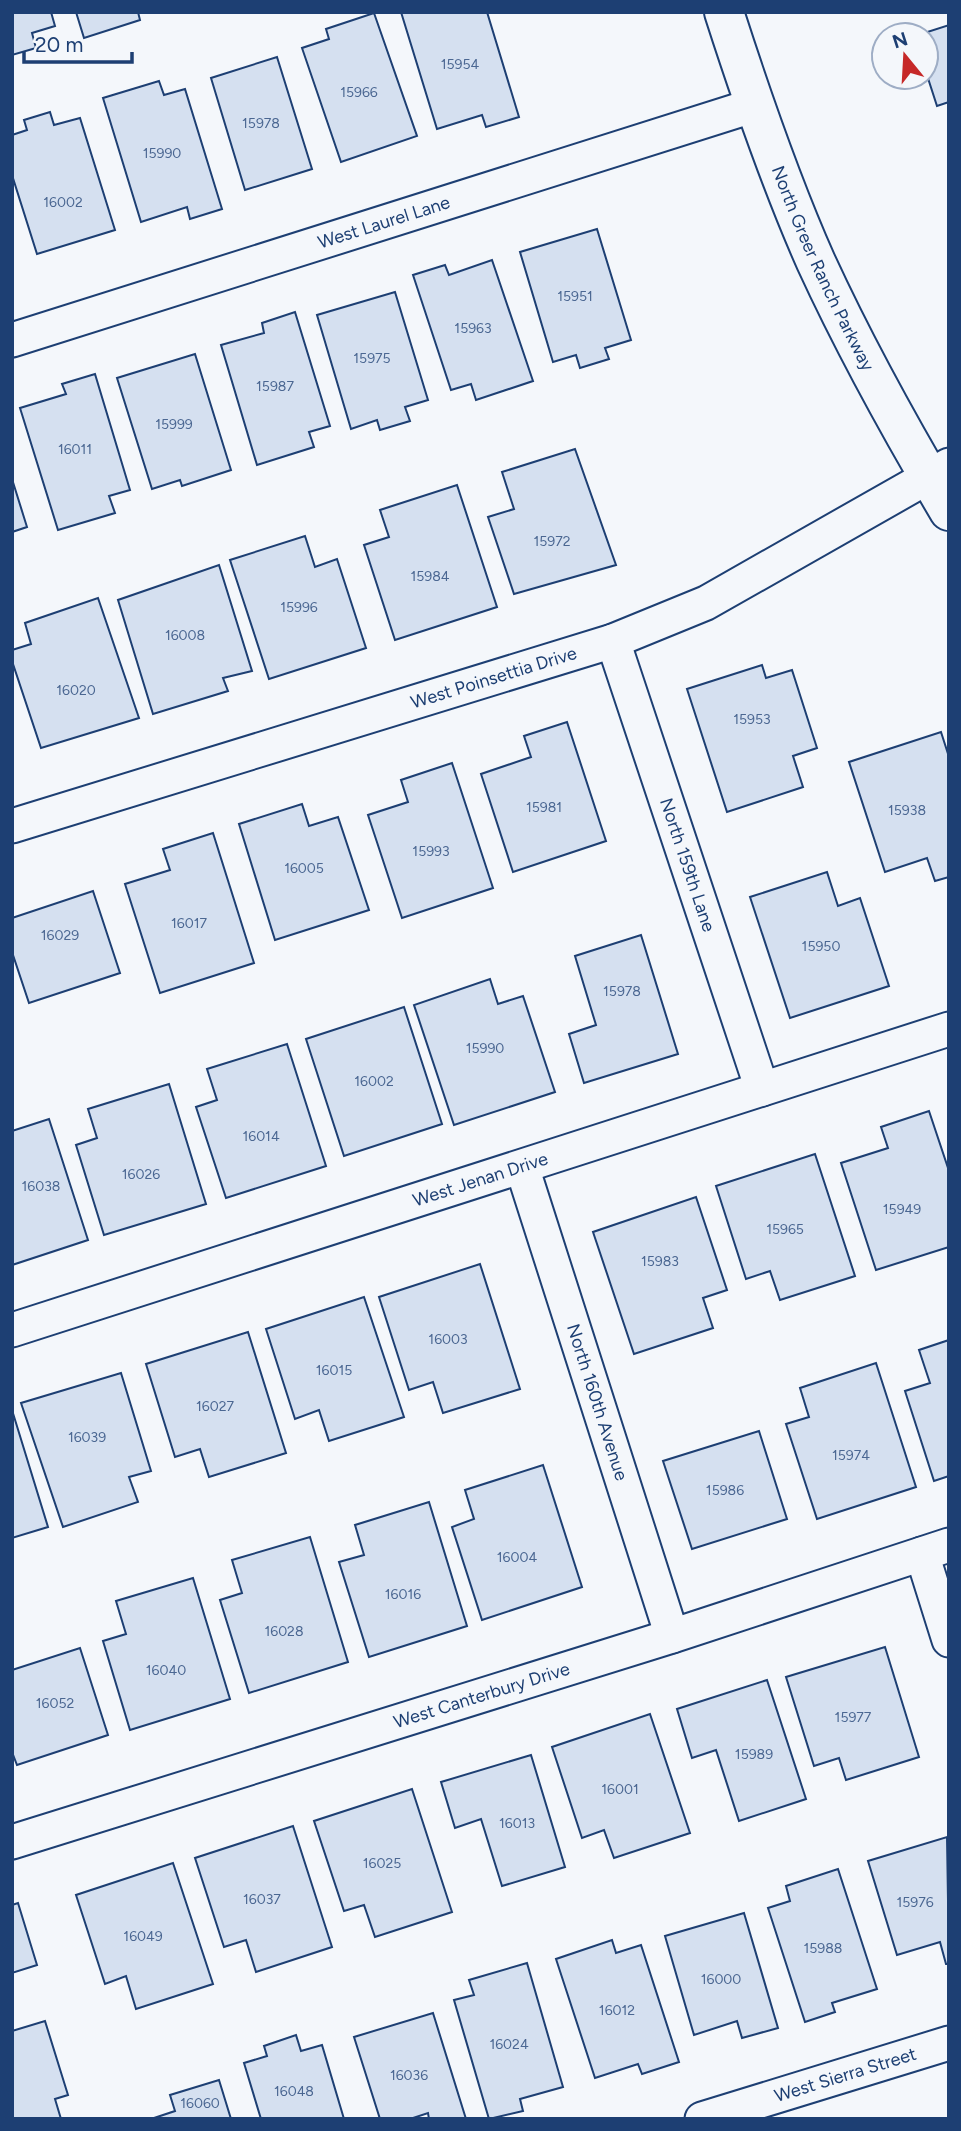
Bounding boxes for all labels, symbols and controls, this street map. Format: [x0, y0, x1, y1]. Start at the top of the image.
scale bar [24, 21, 133, 65]
north arrow [870, 21, 940, 91]
text: N [889, 27, 910, 54]
text: 20 m [35, 32, 83, 57]
house number: 15954 [441, 56, 480, 73]
house number: 15966 [340, 84, 378, 101]
house number: 15978 [242, 115, 280, 132]
house number: 15990 [143, 145, 181, 162]
street label: North Greer Ranch Parkway [767, 163, 879, 375]
street label: West Laurel Lane [315, 191, 453, 254]
house number: 16002 [43, 194, 83, 211]
house number: 15951 [557, 288, 593, 305]
house number: 15963 [454, 320, 492, 337]
house number: 15975 [353, 350, 391, 367]
house number: 15987 [256, 378, 294, 395]
house number: 15999 [155, 416, 193, 433]
house number: 16011 [58, 441, 92, 458]
house number: 15972 [533, 533, 571, 550]
house number: 15984 [410, 568, 450, 585]
house number: 15996 [280, 599, 318, 616]
house number: 16008 [165, 627, 205, 644]
street label: West Poinsettia Drive [408, 642, 579, 714]
house number: 16020 [56, 682, 96, 699]
house number: 15953 [733, 711, 771, 728]
street label: North 159th Lane [655, 795, 720, 935]
house number: 15981 [526, 799, 562, 816]
house number: 15938 [888, 802, 926, 819]
house number: 15993 [412, 843, 450, 860]
house number: 16005 [284, 860, 324, 877]
house number: 16017 [171, 915, 207, 932]
house number: 16029 [41, 927, 79, 944]
house number: 15950 [802, 938, 840, 955]
house number: 15978 [603, 983, 641, 1000]
house number: 15990 [466, 1040, 504, 1057]
house number: 16002 [354, 1073, 394, 1090]
house number: 16014 [242, 1128, 280, 1145]
street label: West Jenan Drive [410, 1148, 551, 1211]
house number: 16026 [122, 1166, 160, 1183]
house number: 16038 [22, 1178, 60, 1195]
house number: 15949 [883, 1201, 921, 1218]
house number: 15965 [766, 1221, 804, 1238]
house number: 15983 [641, 1253, 679, 1270]
street label: North 160th Avenue [562, 1321, 633, 1483]
house number: 16003 [428, 1331, 468, 1348]
house number: 16015 [316, 1362, 352, 1379]
house number: 16027 [196, 1398, 234, 1415]
house number: 16039 [68, 1429, 106, 1446]
house number: 15974 [832, 1447, 870, 1464]
house number: 15986 [706, 1482, 744, 1499]
house number: 16004 [497, 1549, 537, 1566]
house number: 16016 [385, 1586, 421, 1603]
house number: 16028 [264, 1623, 304, 1640]
street label: West Canterbury Drive [391, 1658, 573, 1733]
house number: 16040 [146, 1662, 186, 1679]
house number: 16052 [36, 1695, 74, 1712]
house number: 15977 [835, 1709, 872, 1726]
house number: 15989 [735, 1746, 773, 1763]
house number: 16001 [601, 1781, 639, 1798]
house number: 16013 [499, 1815, 535, 1832]
house number: 16025 [363, 1855, 401, 1872]
house number: 16037 [243, 1891, 281, 1908]
house number: 15976 [896, 1894, 934, 1911]
house number: 16049 [123, 1928, 163, 1945]
house number: 15988 [804, 1940, 842, 1957]
house number: 16000 [701, 1971, 741, 1988]
house number: 16012 [599, 2002, 635, 2019]
house number: 16024 [489, 2036, 529, 2053]
street label: West Sierra Street [772, 2043, 919, 2107]
house number: 16036 [390, 2067, 428, 2084]
house number: 16048 [274, 2083, 314, 2100]
house number: 16060 [180, 2095, 220, 2112]

